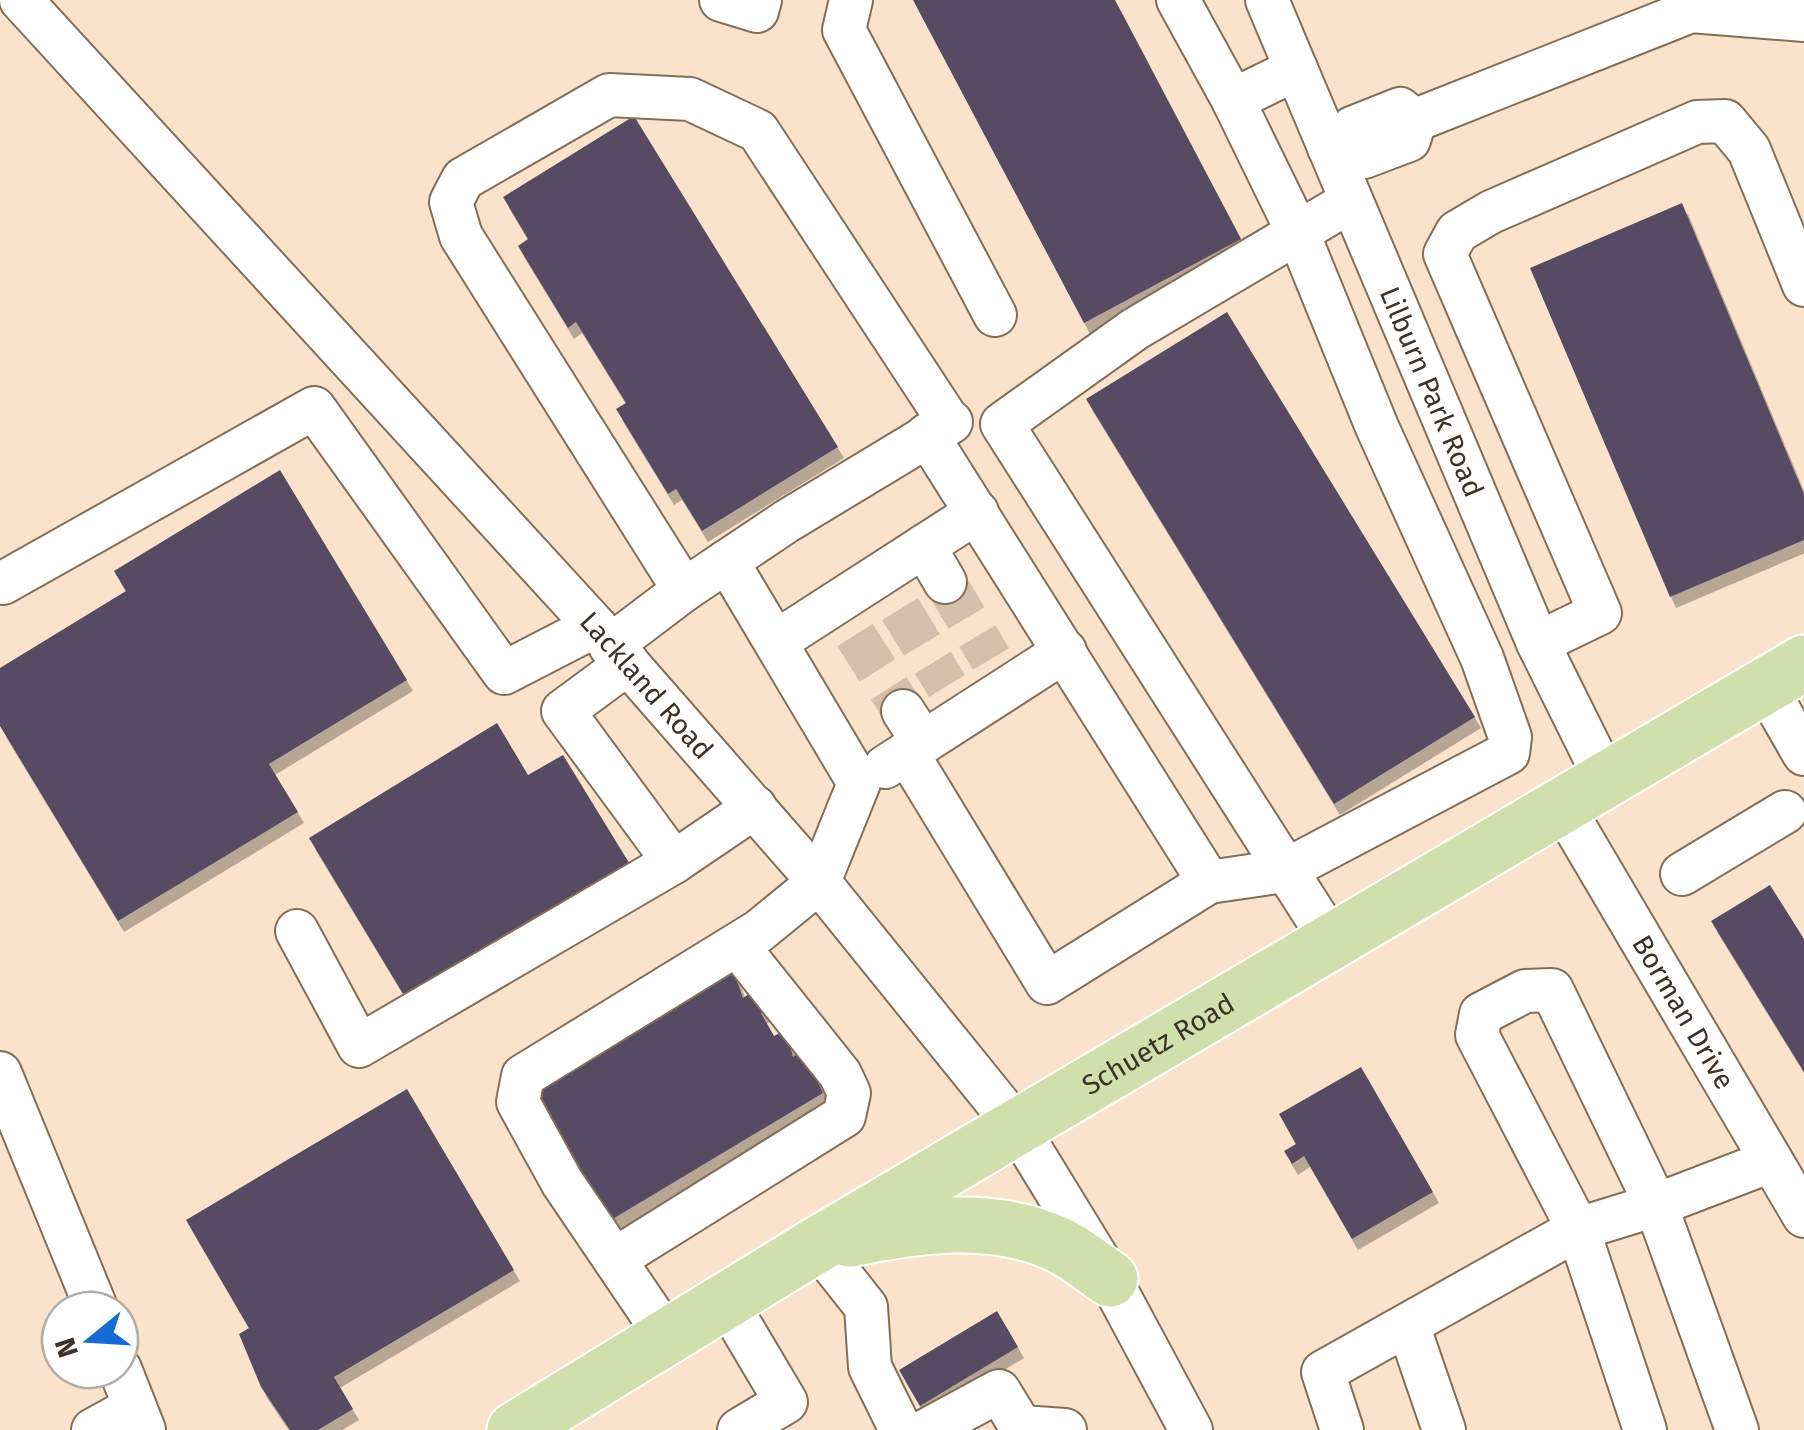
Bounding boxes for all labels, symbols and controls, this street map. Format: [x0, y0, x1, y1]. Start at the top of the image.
street label: Lilburn Park Road [1373, 282, 1490, 502]
street label: Lackland Road [573, 605, 720, 766]
street label: Borman Drive [1625, 929, 1742, 1095]
street label: Schuetz Road [1076, 987, 1240, 1102]
north arrow [40, 1290, 140, 1390]
text: N [48, 1334, 85, 1362]

